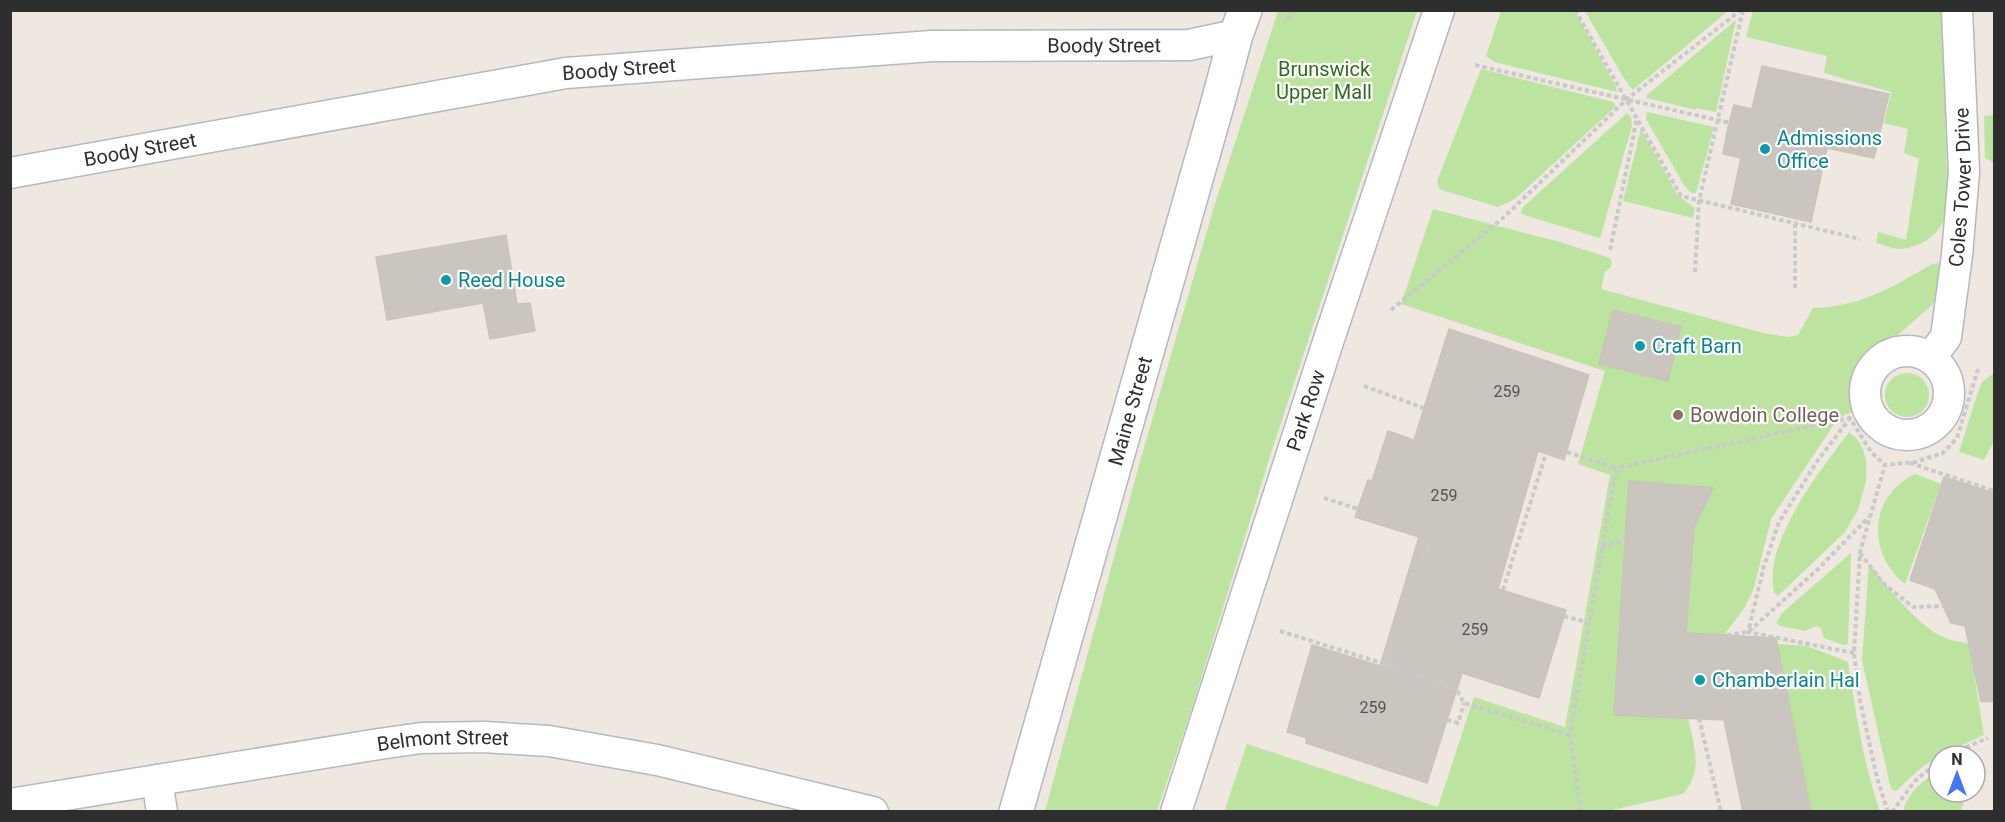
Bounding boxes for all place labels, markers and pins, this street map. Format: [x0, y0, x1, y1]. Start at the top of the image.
place label: Admissions Office [1777, 126, 1882, 173]
marker: Admissions Office [1758, 142, 1772, 156]
place label: Reed House [458, 268, 565, 292]
marker: Reed House [439, 273, 453, 287]
place label: Craft Barn [1652, 334, 1742, 358]
marker: Craft Barn [1633, 339, 1647, 353]
place label: Bowdoin College [1690, 403, 1839, 427]
marker: Bowdoin College [1671, 408, 1685, 422]
place label: Chamberlain Hal [1712, 668, 1860, 692]
marker: Chamberlain Hal [1693, 673, 1707, 687]

